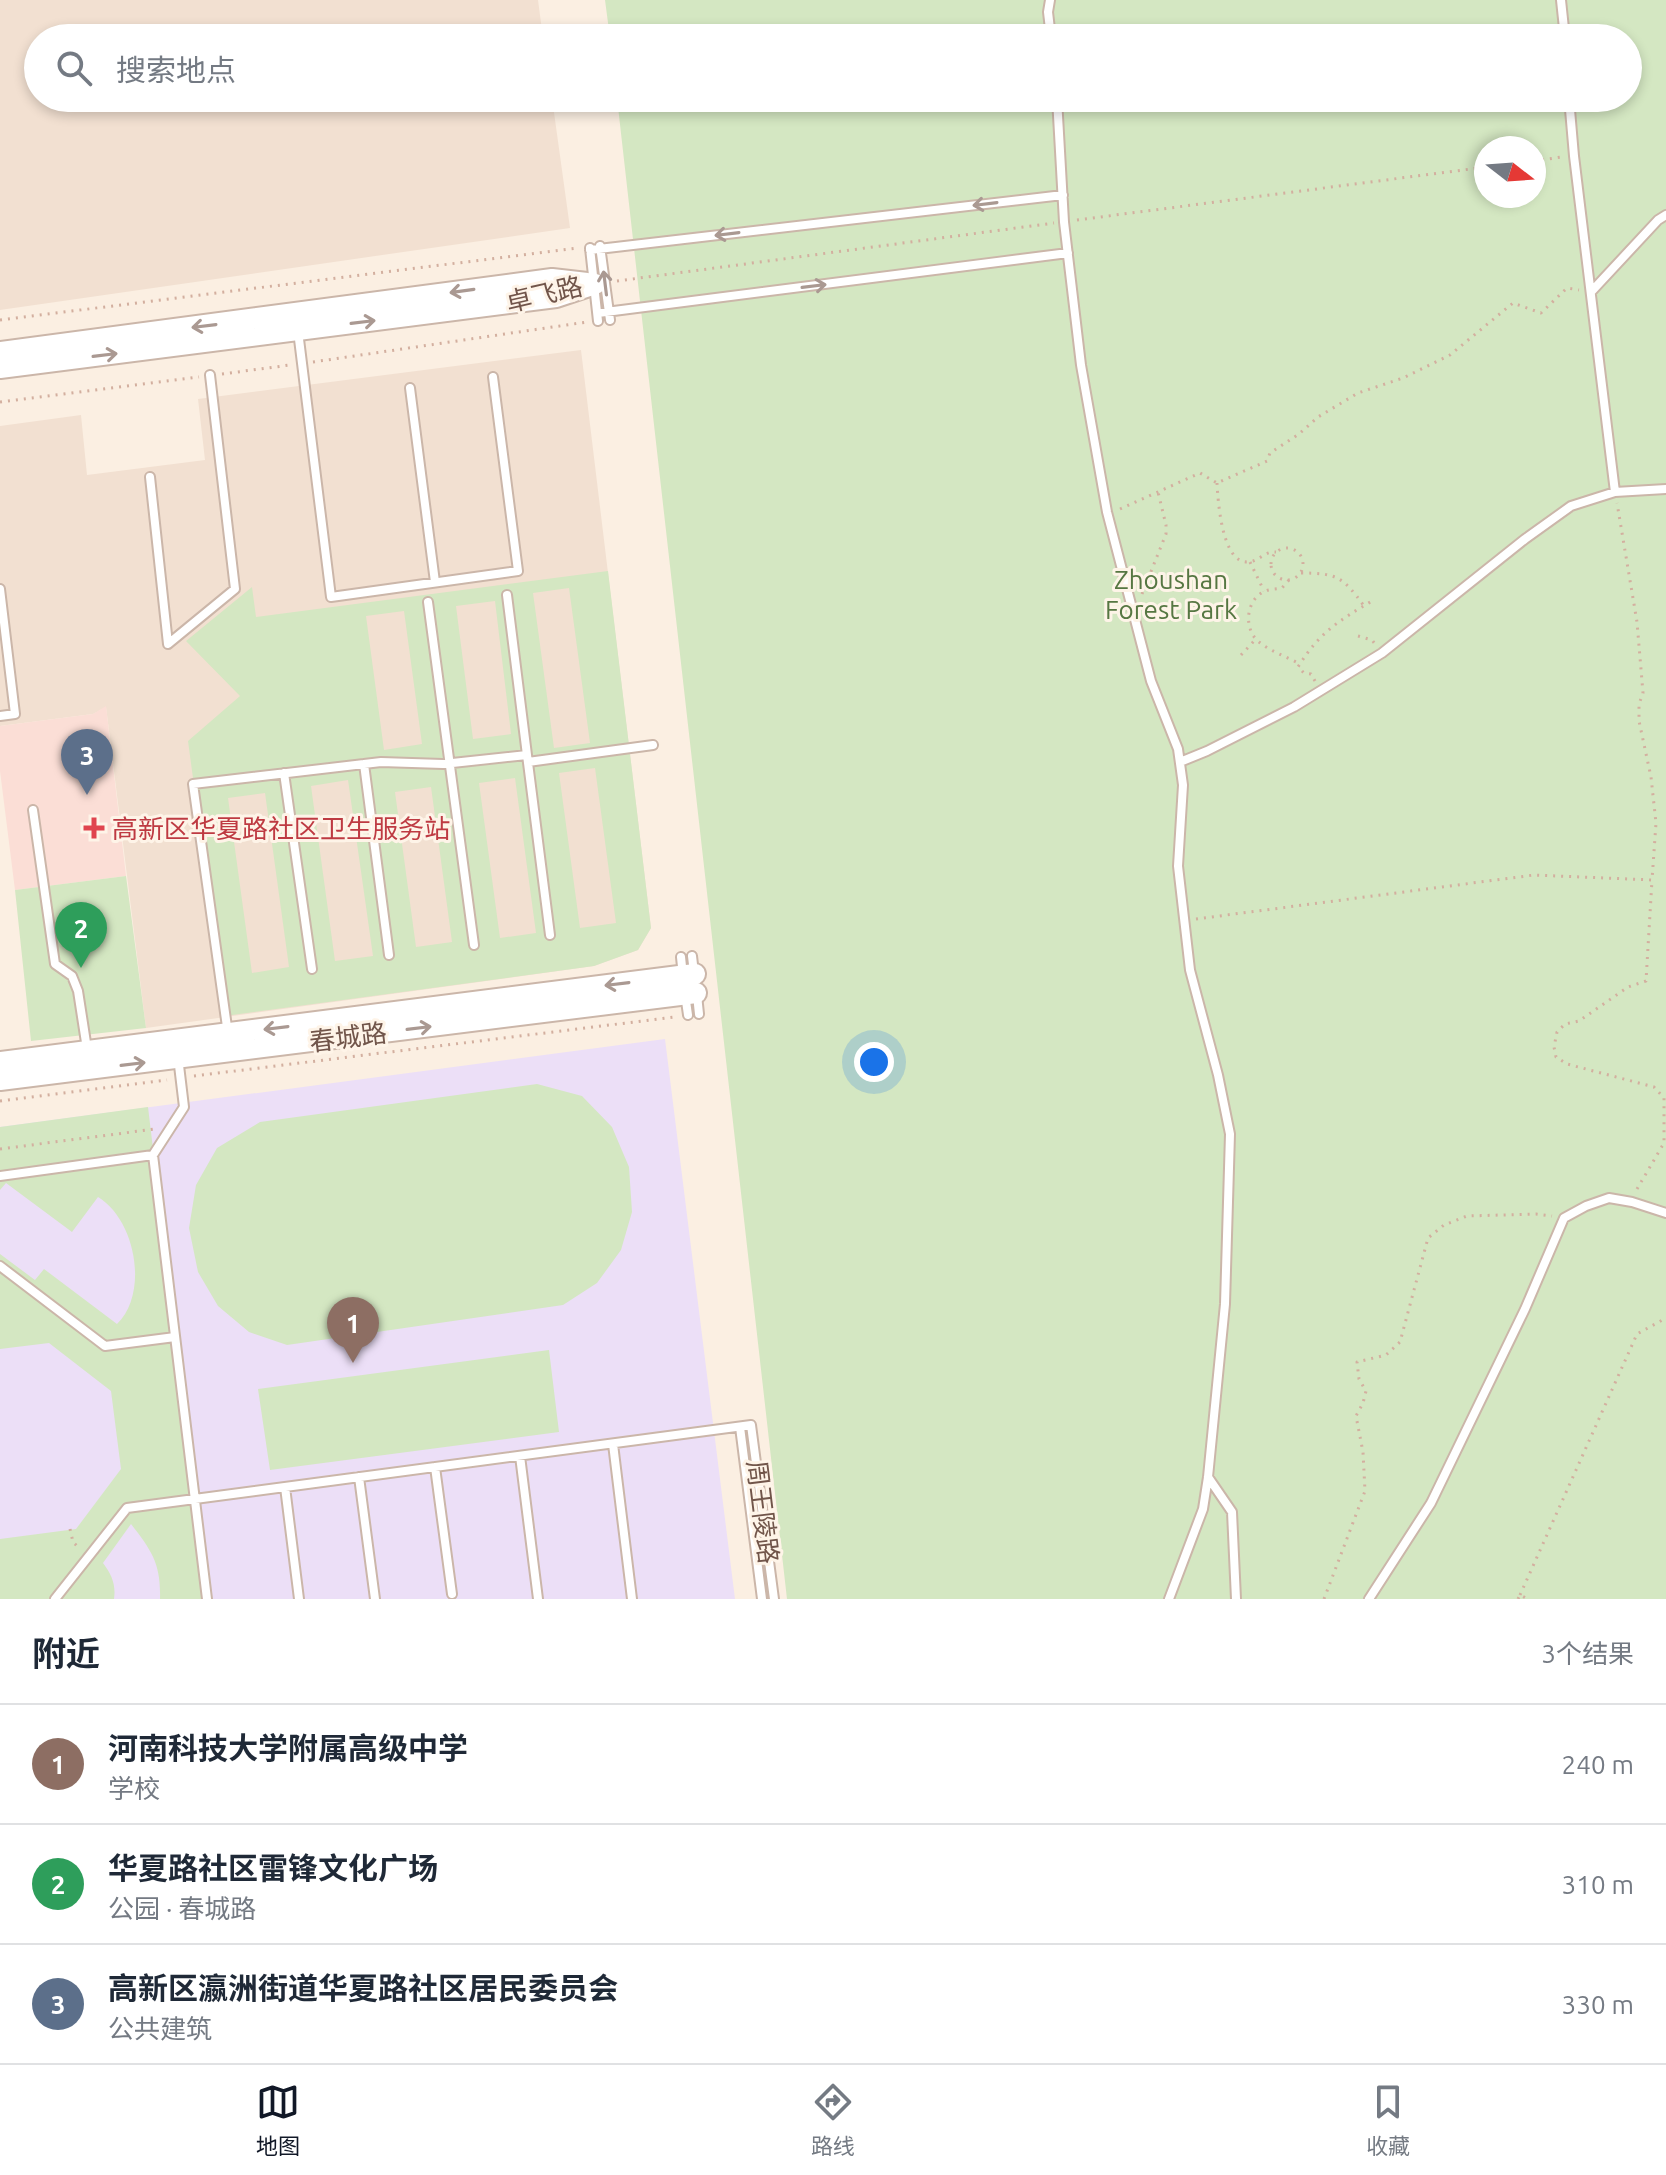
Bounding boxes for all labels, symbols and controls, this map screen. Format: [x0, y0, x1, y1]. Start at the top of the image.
search box [24, 24, 1642, 112]
icon: search [52, 46, 96, 90]
text: 搜索地点 [116, 53, 236, 87]
north arrow [1474, 136, 1546, 208]
one-way arrow [972, 197, 999, 212]
one-way arrow [714, 227, 741, 242]
street label: 卓飞路 [503, 271, 585, 317]
one-way arrow [597, 271, 612, 296]
one-way arrow [801, 278, 826, 293]
one-way arrow [450, 284, 475, 299]
one-way arrow [350, 314, 375, 329]
one-way arrow [192, 319, 217, 334]
one-way arrow [92, 347, 117, 362]
park label: Zhoushan Forest Park [1105, 565, 1237, 624]
pin: 3 [61, 729, 113, 795]
place label: 高新区华夏路社区卫生服务站 [112, 814, 450, 843]
marker: 高新区华夏路社区卫生服务站 [83, 817, 105, 839]
pin: 2 [55, 902, 107, 968]
one-way arrow [605, 977, 630, 992]
street label: 春城路 [308, 1018, 388, 1056]
one-way arrow [406, 1020, 431, 1035]
one-way arrow [264, 1021, 289, 1036]
your location [854, 1042, 894, 1082]
one-way arrow [119, 1056, 146, 1071]
pin: 1 [327, 1297, 379, 1363]
street label: 周王陵路 [742, 1459, 784, 1565]
text: 附近 [32, 1634, 100, 1672]
text: 3个结果 [1541, 1639, 1634, 1668]
text: 河南科技大学附属高级中学 [108, 1731, 468, 1765]
text: 1 [51, 1750, 65, 1779]
text: 240 m [1562, 1750, 1634, 1779]
text: 学校 [108, 1774, 160, 1803]
text: 华夏路社区雷锋文化广场 [108, 1851, 438, 1885]
text: 2 [51, 1870, 65, 1899]
text: 310 m [1562, 1870, 1634, 1899]
text: 公园 · 春城路 [108, 1894, 256, 1923]
text: 高新区瀛洲街道华夏路社区居民委员会 [108, 1971, 618, 2005]
text: 3 [51, 1990, 65, 2019]
text: 330 m [1562, 1990, 1634, 2019]
text: 公共建筑 [108, 2014, 212, 2043]
tab: 地图 [256, 2080, 300, 2160]
tab: 路线 [811, 2080, 855, 2160]
tab: 收藏 [1366, 2080, 1410, 2160]

